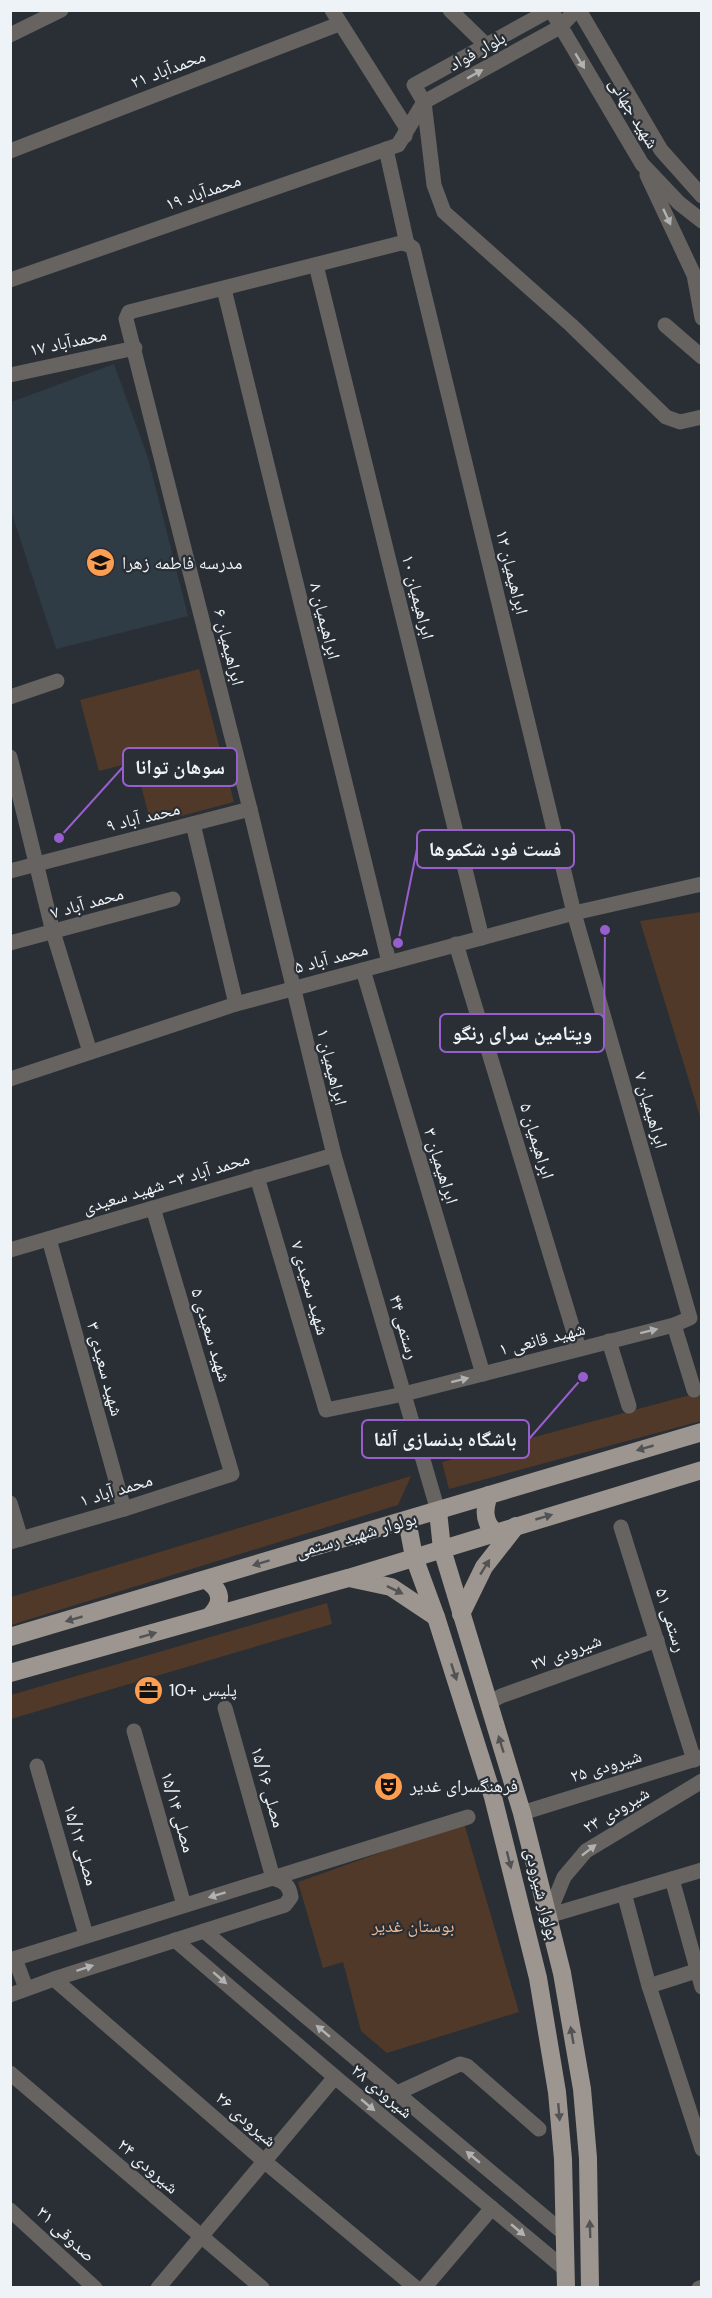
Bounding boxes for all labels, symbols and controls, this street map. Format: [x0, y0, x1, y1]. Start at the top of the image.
street label: بلوار فواد [444, 26, 510, 76]
street label: محمدآباد ۲۱ [127, 44, 209, 94]
one-way arrow [575, 53, 586, 69]
one-way arrow [467, 69, 484, 79]
street label: شهید جهانی [603, 73, 665, 153]
street label: محمدآباد ۱۹ [162, 168, 244, 216]
one-way arrow [662, 209, 671, 226]
street label: محمدآباد ۱۷ [27, 322, 109, 362]
street label: ابراهیمیان ۱۲ [490, 527, 534, 617]
school or university icon: مدرسه فاطمه زهرا [85, 547, 117, 579]
place label: مدرسه فاطمه زهرا [122, 551, 242, 575]
street label: ابراهیمیان ۱۰ [396, 552, 440, 642]
street label: ابراهیمیان ۸ [304, 580, 346, 662]
street label: ابراهیمیان ۶ [208, 606, 250, 688]
callout: سوهان توانا [123, 748, 237, 786]
text: سوهان توانا [135, 754, 225, 780]
street label: محمد آباد ۹ [104, 796, 182, 838]
callout: فست فود شکموها [417, 830, 574, 868]
text: فست فود شکموها [429, 836, 561, 862]
street label: محمد آباد ۷ [48, 881, 126, 925]
street label: محمد آباد ۵ [292, 937, 370, 979]
callout: ویتامین سرای رنگو [440, 1014, 604, 1052]
text: ویتامین سرای رنگو [452, 1020, 592, 1046]
street label: ابراهیمیان ۱ [311, 1026, 353, 1108]
street label: ابراهیمیان ۷ [629, 1069, 673, 1151]
street label: ابراهیمیان ۵ [514, 1100, 560, 1182]
street label: ابراهیمیان ۳ [418, 1125, 464, 1207]
street label: محمد آباد ۳- شهید سعیدی [80, 1146, 252, 1220]
street label: شهید سعیدی ۷ [285, 1238, 335, 1338]
street label: شهید سعیدی ۵ [185, 1285, 237, 1385]
street label: رستمی ۴۴ [383, 1292, 425, 1362]
street label: شهید قانعی ۱ [496, 1317, 588, 1361]
street label: شهید سعیدی ۳ [81, 1319, 129, 1419]
one-way arrow [640, 1326, 658, 1336]
one-way arrow [451, 1374, 469, 1384]
callout: باشگاه بدنسازی آلفا [362, 1420, 529, 1458]
text: باشگاه بدنسازی آلفا [374, 1426, 516, 1452]
one-way arrow [636, 1444, 654, 1453]
street label: محمد آباد ۱ [77, 1468, 155, 1512]
street label: بولوار شهید رستمی [293, 1506, 420, 1564]
one-way arrow [535, 1512, 554, 1522]
one-way arrow [252, 1559, 270, 1568]
one-way arrow [479, 1559, 490, 1576]
one-way arrow [386, 1585, 404, 1595]
street label: رستمی ۵۱ [650, 1585, 692, 1655]
one-way arrow [65, 1615, 83, 1624]
street label: شیرودی ۲۷ [527, 1628, 605, 1676]
one-way arrow [139, 1629, 157, 1639]
one-way arrow [450, 1663, 459, 1681]
office icon: پلیس +10 [132, 1674, 164, 1706]
place label: پلیس +10 [169, 1678, 237, 1702]
one-way arrow [496, 1735, 505, 1753]
street label: مصلی ۱۵/۱۶ [245, 1744, 291, 1830]
street label: شیرودی ۲۵ [567, 1744, 645, 1788]
street label: مصلی ۱۵/۱۴ [155, 1769, 201, 1855]
theatre icon: فرهنگسرای غدیر [373, 1770, 405, 1802]
place label: فرهنگسرای غدیر [409, 1774, 518, 1798]
street label: شیرودی ۲۳ [578, 1781, 654, 1839]
street label: مصلی ۱۵/۱۲ [58, 1802, 104, 1888]
one-way arrow [581, 1844, 597, 1857]
street label: بولوار شیرودی [519, 1845, 565, 1943]
one-way arrow [504, 1850, 514, 1869]
one-way arrow [208, 1891, 226, 1900]
park label: بوستان غدیر [371, 1914, 454, 1938]
one-way arrow [76, 1963, 94, 1973]
one-way arrow [212, 1971, 227, 1984]
one-way arrow [568, 2025, 577, 2044]
one-way arrow [316, 2026, 331, 2038]
street label: شیرودی ۲۸ [346, 2058, 418, 2124]
street label: شیرودی ۲۶ [210, 2086, 282, 2152]
one-way arrow [360, 2098, 376, 2111]
one-way arrow [554, 2103, 564, 2122]
street label: شیرودی ۲۴ [112, 2133, 184, 2199]
one-way arrow [466, 2151, 481, 2164]
street label: صدوقی ۳۱ [31, 2201, 101, 2267]
one-way arrow [585, 2220, 595, 2239]
one-way arrow [510, 2223, 525, 2236]

